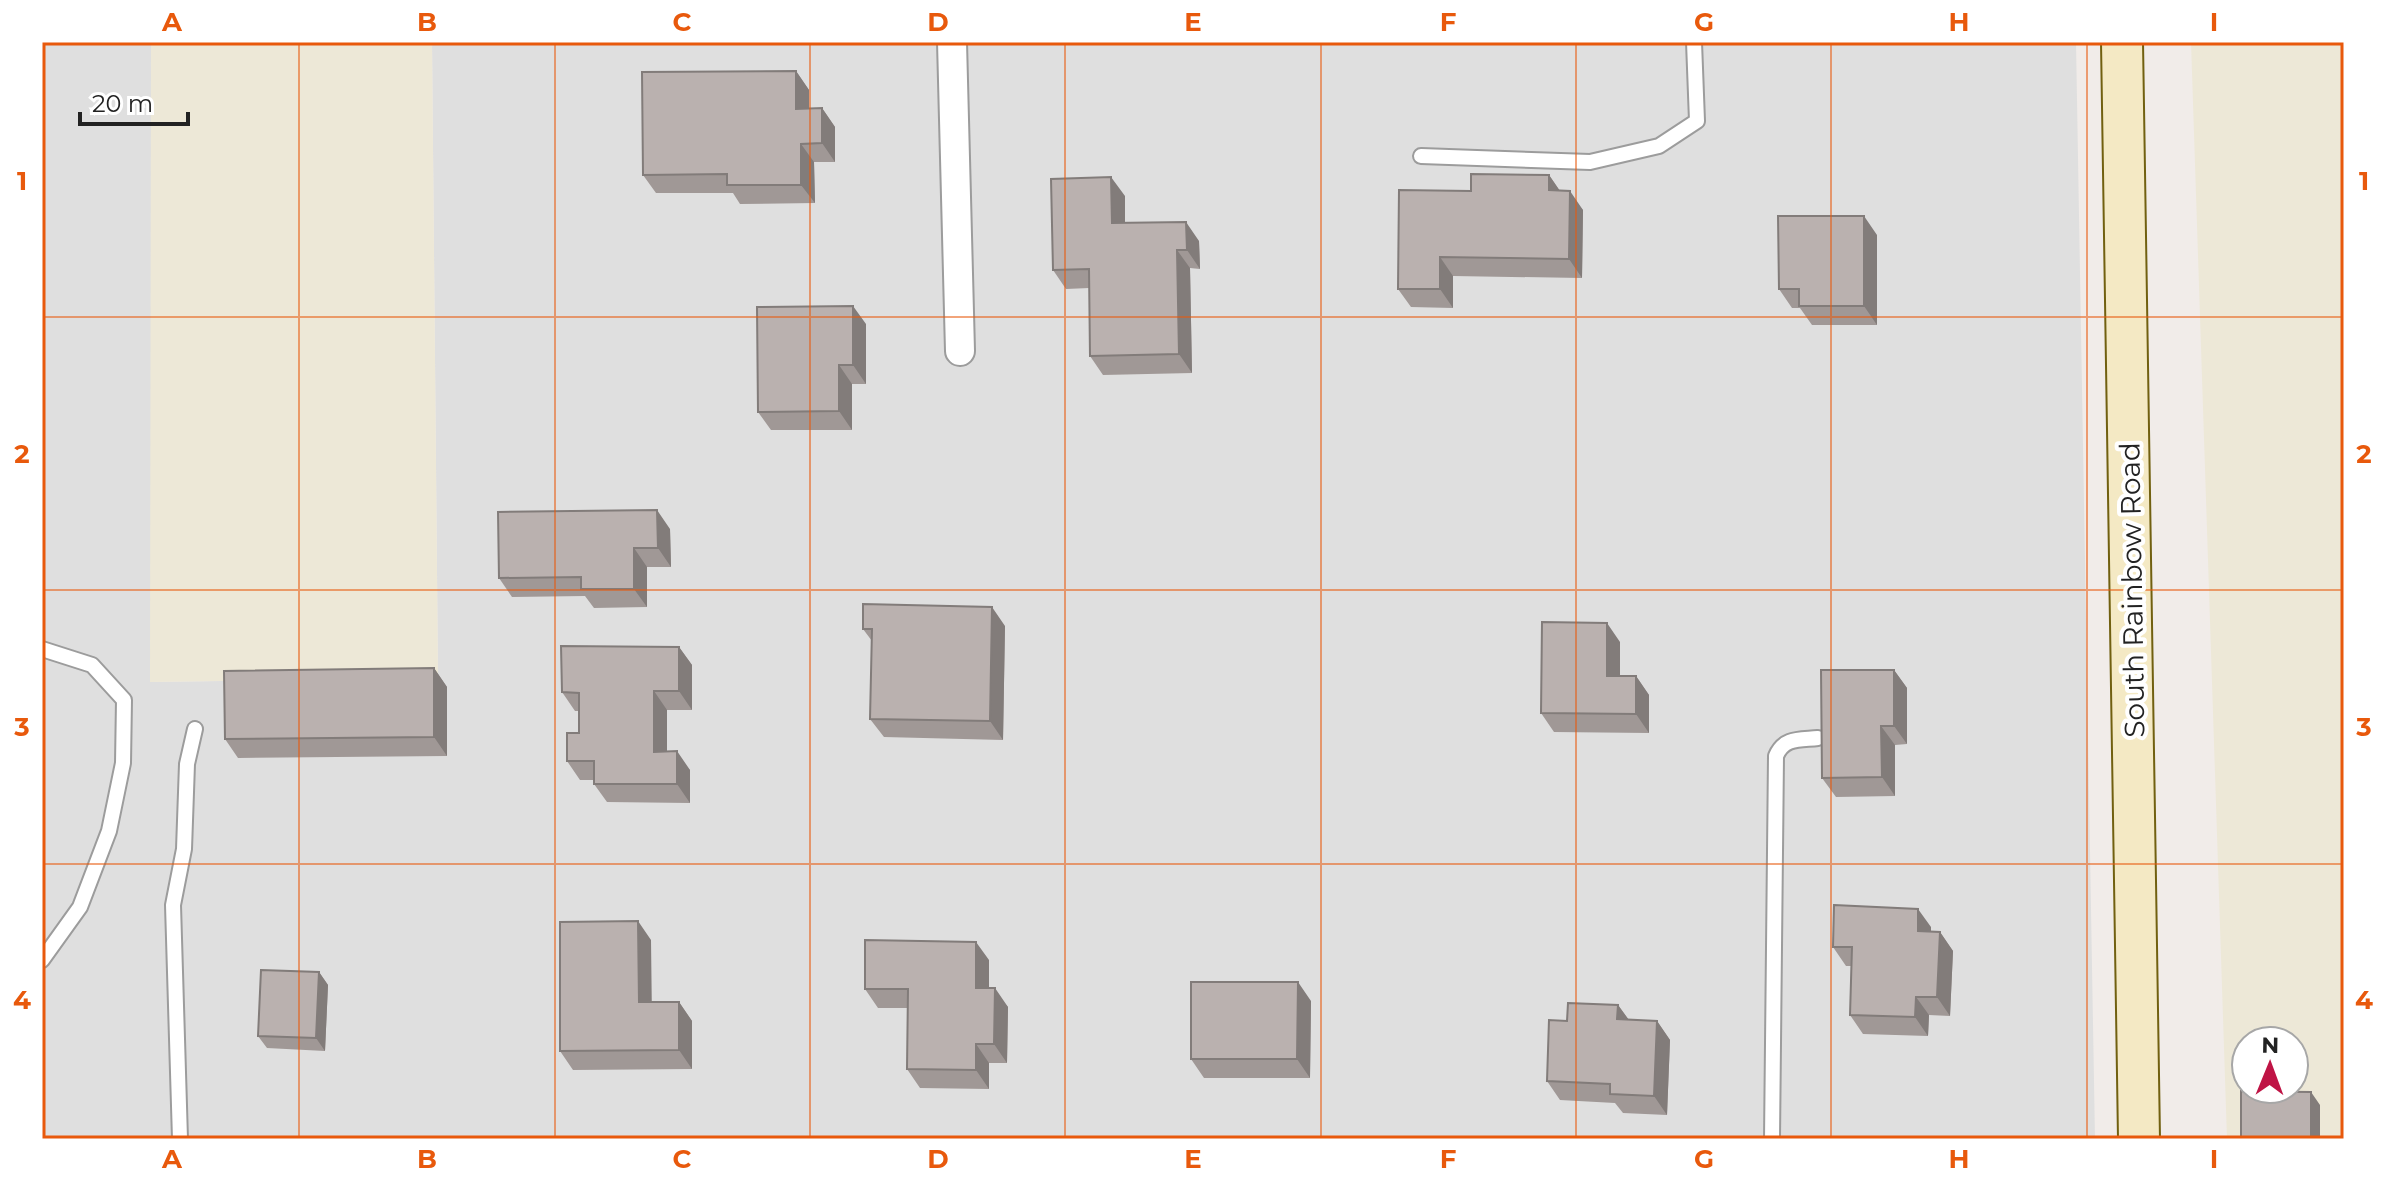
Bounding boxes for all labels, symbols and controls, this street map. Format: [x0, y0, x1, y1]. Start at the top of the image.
text: A [161, 6, 183, 38]
text: B [417, 6, 437, 38]
text: C [673, 6, 692, 38]
text: D [927, 6, 949, 38]
text: E [1184, 6, 1202, 38]
text: F [1440, 6, 1456, 38]
text: G [1694, 6, 1714, 38]
text: H [1948, 6, 1970, 38]
text: I [2210, 6, 2218, 38]
scale bar [80, 76, 188, 126]
text: 20 m [92, 89, 153, 118]
text: 1 [17, 165, 27, 197]
text: 1 [2359, 165, 2369, 197]
text: 2 [14, 438, 30, 470]
text: 2 [2356, 438, 2372, 470]
street label: South Rainbow Road [2112, 442, 2152, 738]
text: 3 [13, 711, 30, 743]
text: 3 [2355, 711, 2372, 743]
text: 4 [13, 984, 31, 1016]
text: 4 [2355, 984, 2373, 1016]
north arrow [2230, 1025, 2310, 1105]
text: N [2261, 1032, 2279, 1059]
text: A [161, 1143, 183, 1175]
text: B [417, 1143, 437, 1175]
text: C [673, 1143, 692, 1175]
text: D [927, 1143, 949, 1175]
text: E [1184, 1143, 1202, 1175]
text: F [1440, 1143, 1456, 1175]
text: G [1694, 1143, 1714, 1175]
text: H [1948, 1143, 1970, 1175]
text: I [2210, 1143, 2218, 1175]

